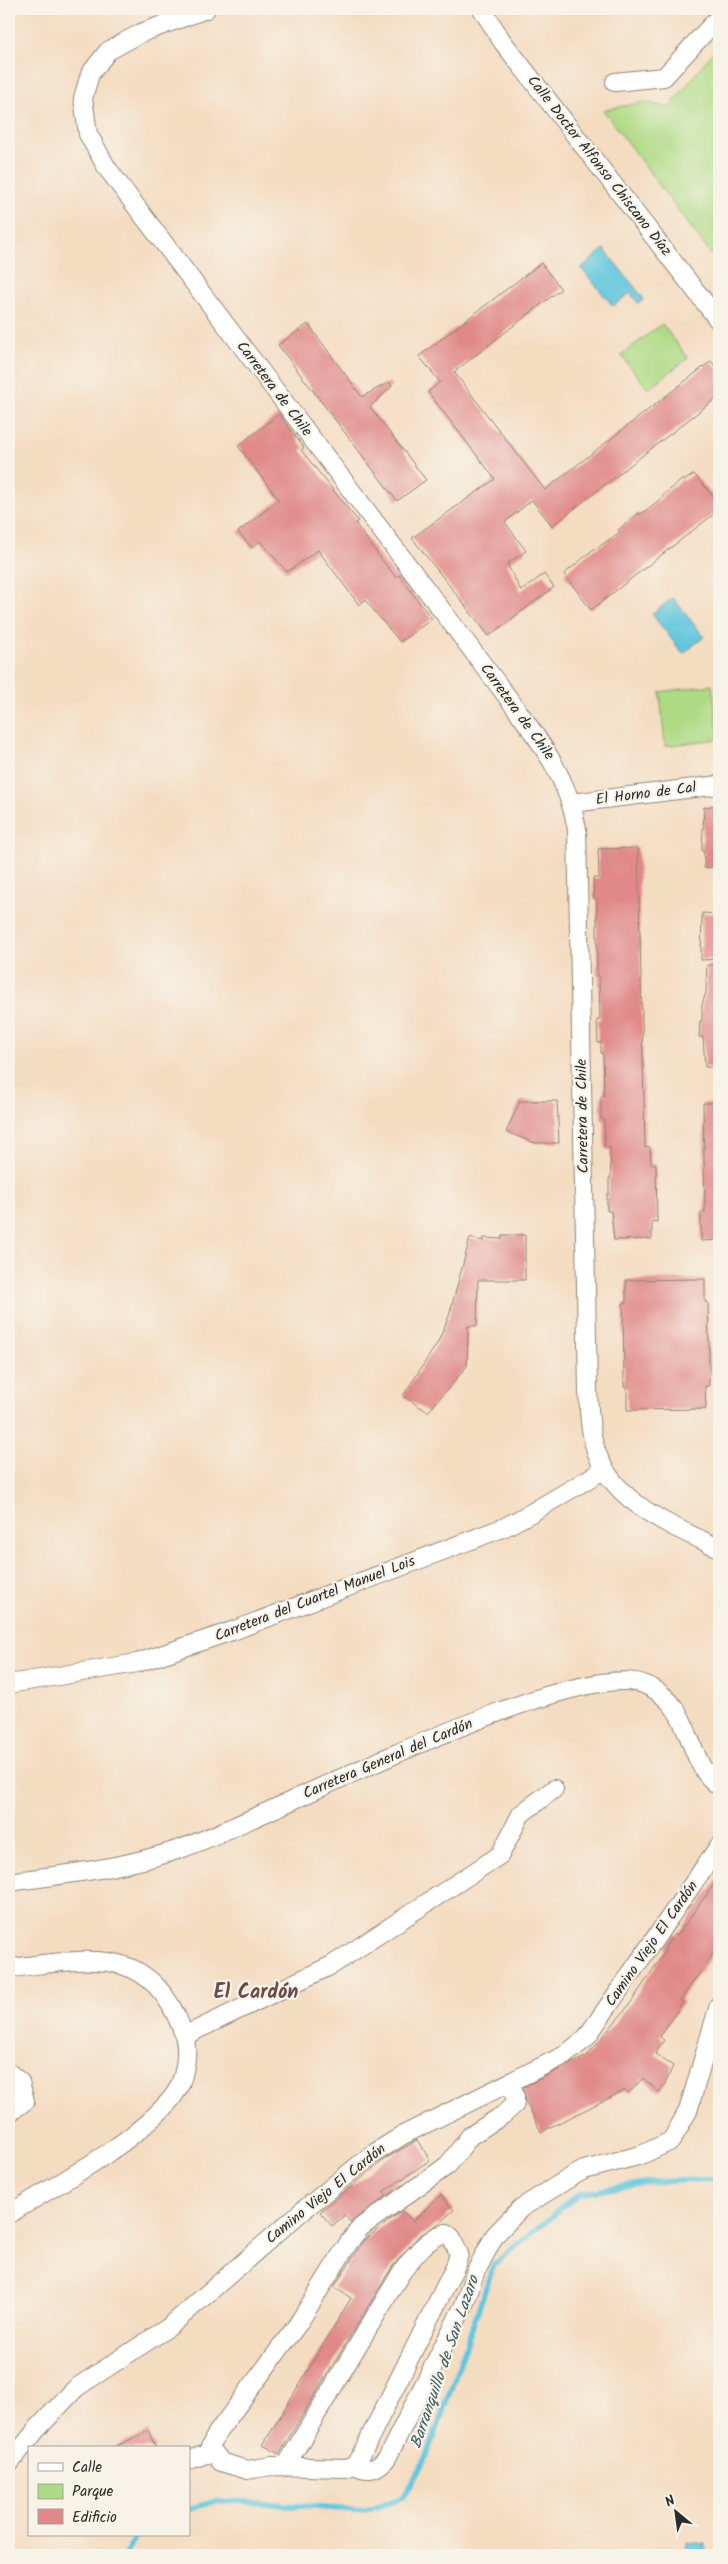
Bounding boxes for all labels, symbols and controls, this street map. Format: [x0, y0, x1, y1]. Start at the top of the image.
street label: Calle Doctor Alfonso Chiscano Díaz [521, 70, 678, 262]
street label: Carretera de Chile [230, 336, 318, 442]
street label: Carretera de Chile [474, 659, 561, 766]
street label: El Horno de Cal [594, 776, 698, 812]
street label: Carretera de Chile [570, 1058, 596, 1173]
street label: Carretera del Cuartel Manuel Lois [211, 1549, 419, 1648]
street label: Carretera General del Cardón [299, 1712, 477, 1806]
street label: Camino Viejo El Cardón [599, 1876, 705, 2012]
district label: El Cardón [214, 1977, 298, 2009]
street label: Camino Viejo El Cardón [261, 2138, 391, 2250]
water label: Barranquillo de San Lazaro [404, 2271, 487, 2452]
legend [28, 2446, 190, 2536]
text: Calle [72, 2456, 102, 2480]
text: Parque [72, 2480, 113, 2504]
north arrow [650, 2486, 700, 2536]
text: N [661, 2490, 680, 2513]
text: Edificio [72, 2506, 117, 2530]

